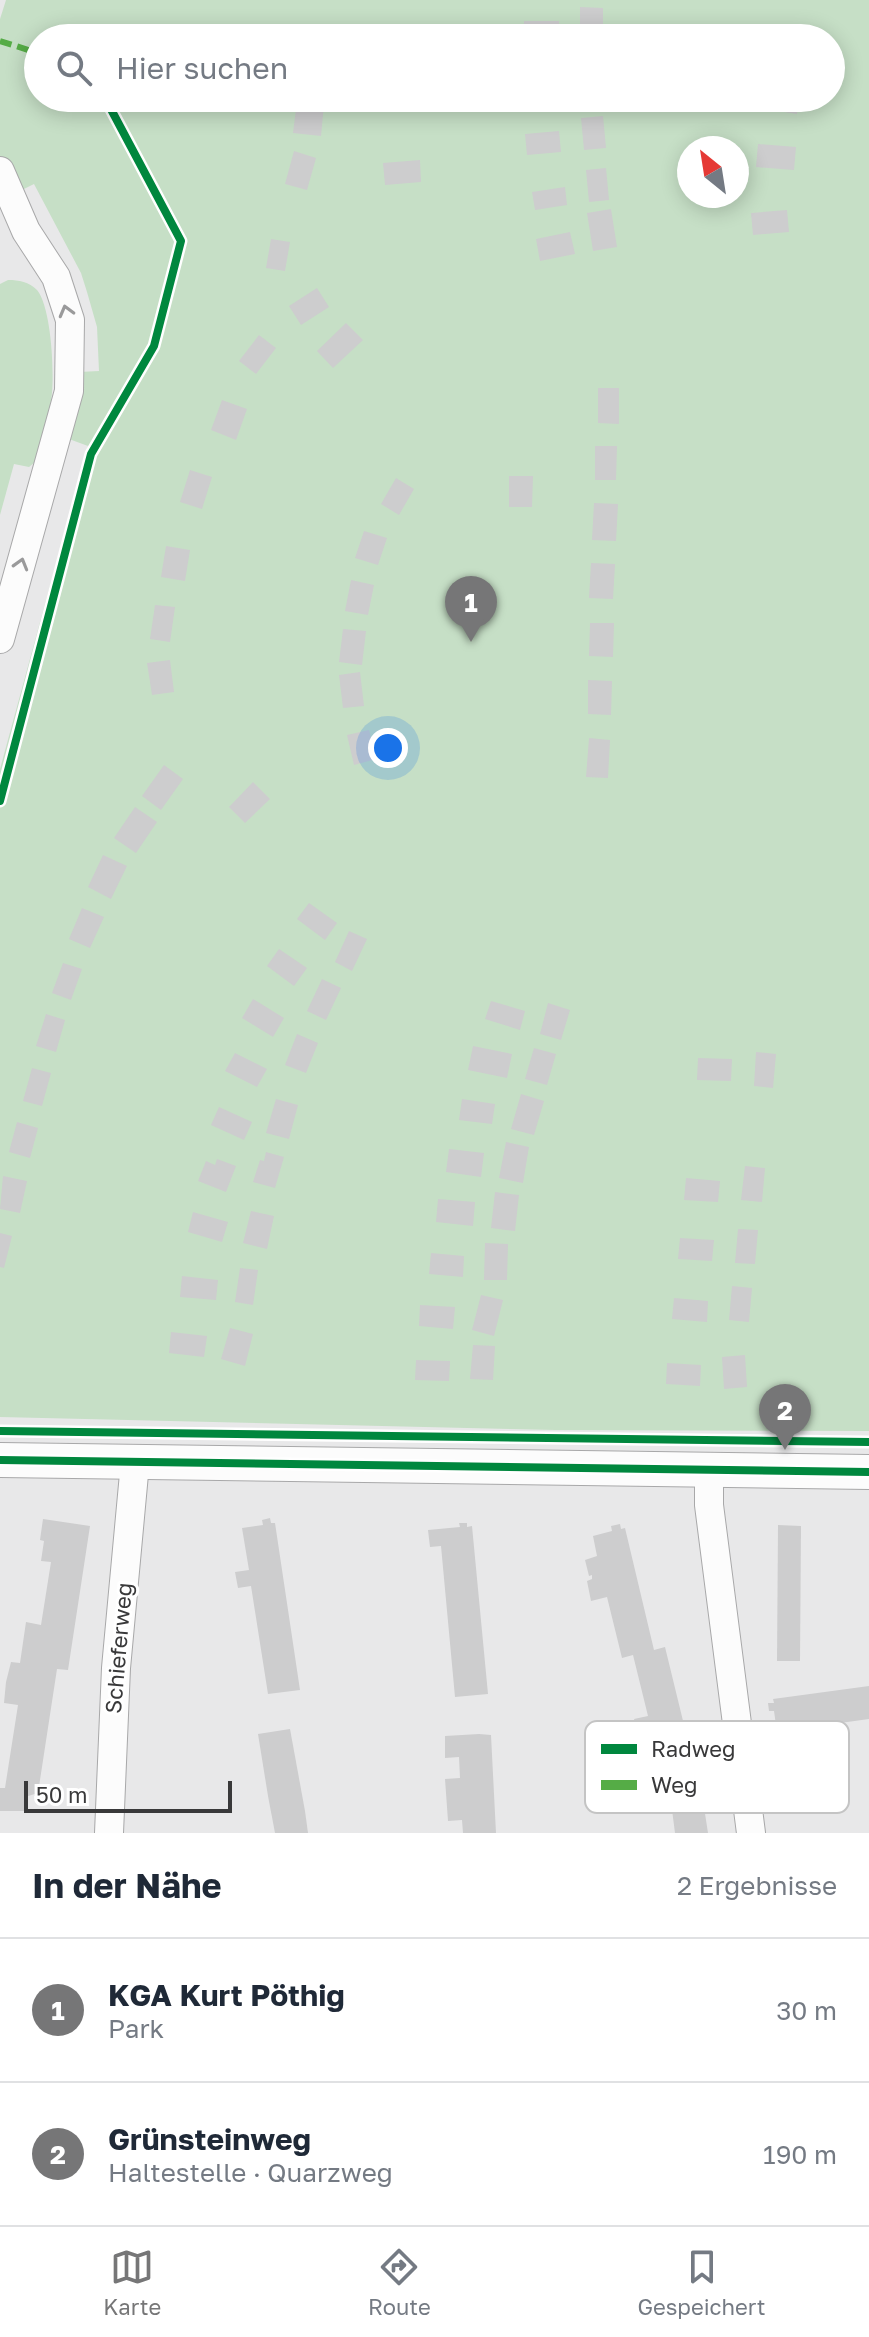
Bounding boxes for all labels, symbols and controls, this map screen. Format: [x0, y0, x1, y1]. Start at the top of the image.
search box [24, 24, 845, 112]
icon: search [52, 46, 96, 90]
text: Hier suchen [116, 50, 288, 86]
north arrow [677, 136, 749, 208]
one-way arrow [59, 304, 75, 318]
one-way arrow [12, 557, 28, 571]
pin: 1 [445, 576, 497, 642]
your location [368, 728, 408, 768]
pin: 2 [759, 1384, 811, 1450]
street label: Schieferweg [99, 1581, 137, 1715]
legend [585, 1721, 849, 1813]
text: Radweg [651, 1735, 736, 1762]
text: Weg [651, 1771, 698, 1798]
scale bar [24, 1777, 232, 1813]
text: 50 m [36, 1781, 87, 1808]
text: In der Nähe [32, 1865, 222, 1905]
text: 2 Ergebnisse [677, 1870, 837, 1901]
text: KGA Kurt Pöthig [108, 1977, 345, 2013]
text: 1 [51, 1995, 65, 2026]
text: 30 m [776, 1995, 837, 2026]
text: Park [108, 2013, 164, 2044]
text: Grünsteinweg [108, 2121, 311, 2157]
text: 2 [50, 2139, 66, 2170]
text: 190 m [763, 2139, 837, 2170]
text: Haltestelle · Quarzweg [108, 2157, 393, 2188]
tab: Karte [103, 2245, 161, 2320]
tab: Route [368, 2245, 431, 2320]
tab: Gespeichert [637, 2245, 766, 2320]

